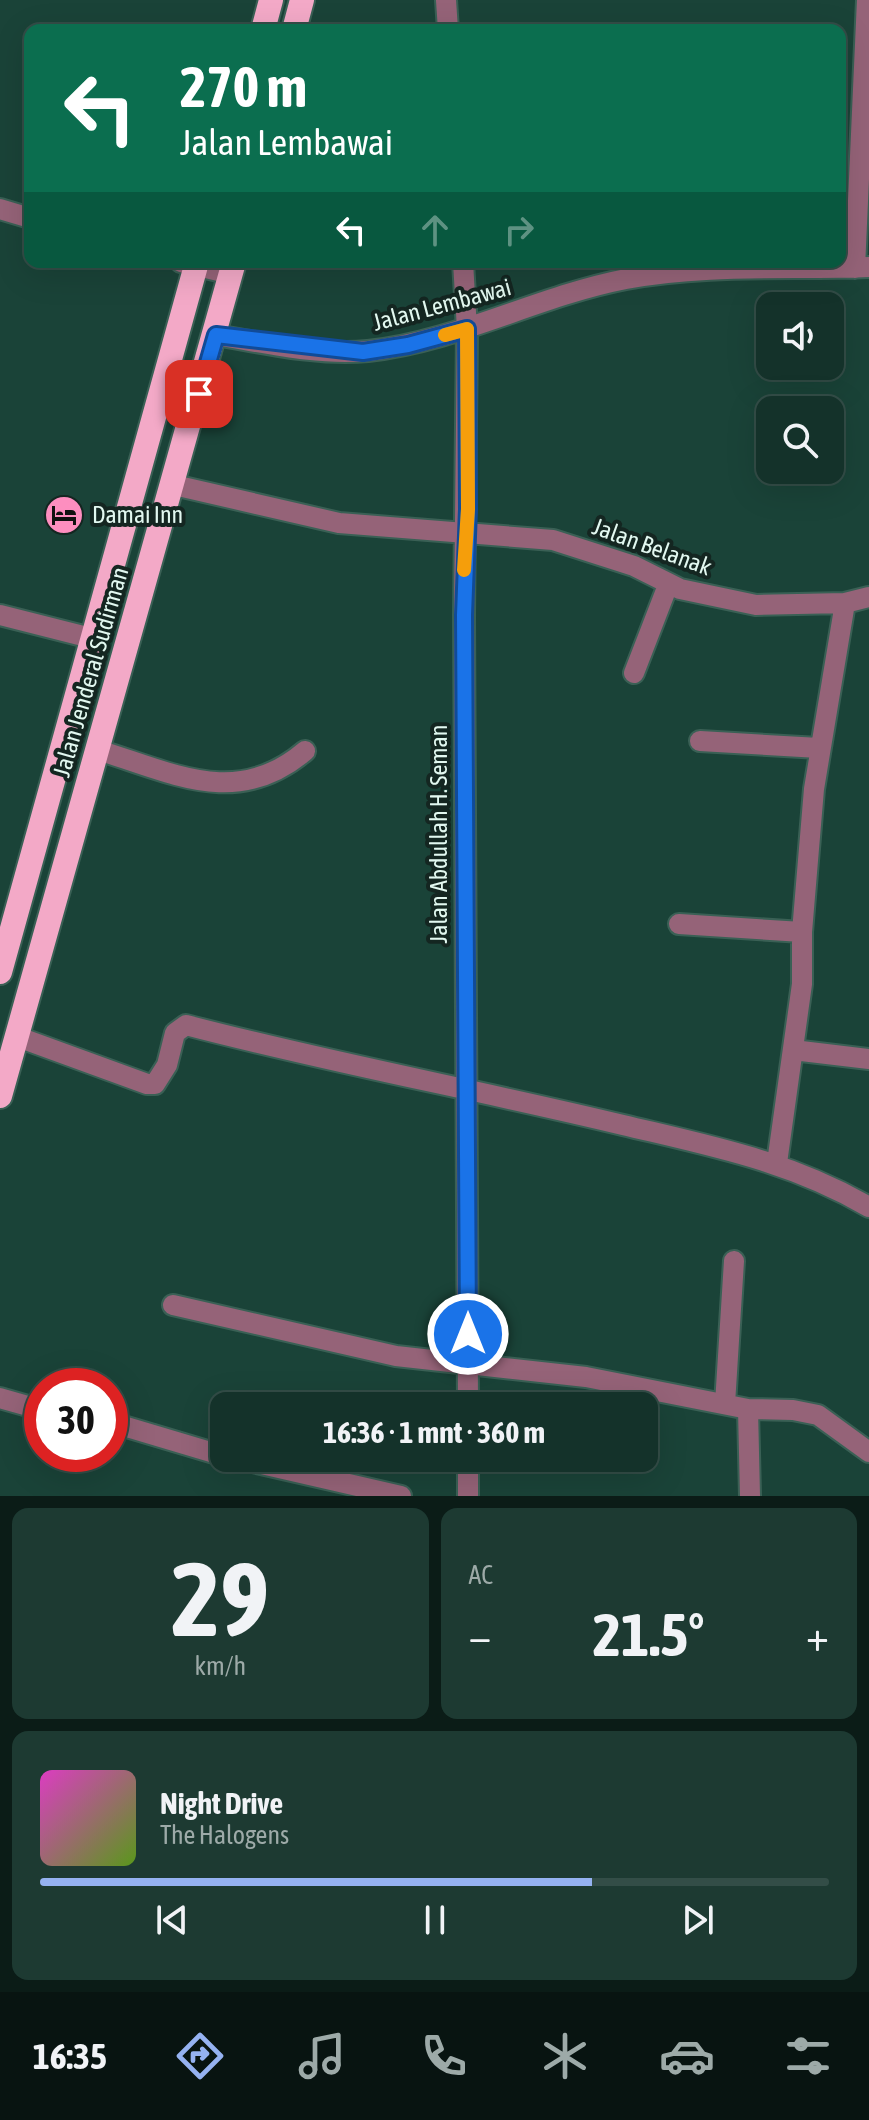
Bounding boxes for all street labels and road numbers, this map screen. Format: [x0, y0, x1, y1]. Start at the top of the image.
street label: Jalan Lembawai [370, 273, 514, 336]
street label: Jalan Belanak [589, 513, 716, 581]
street label: Jalan Jenderal Sudirman [48, 564, 133, 780]
street label: Jalan Abdullah H. Seman [425, 725, 452, 943]

